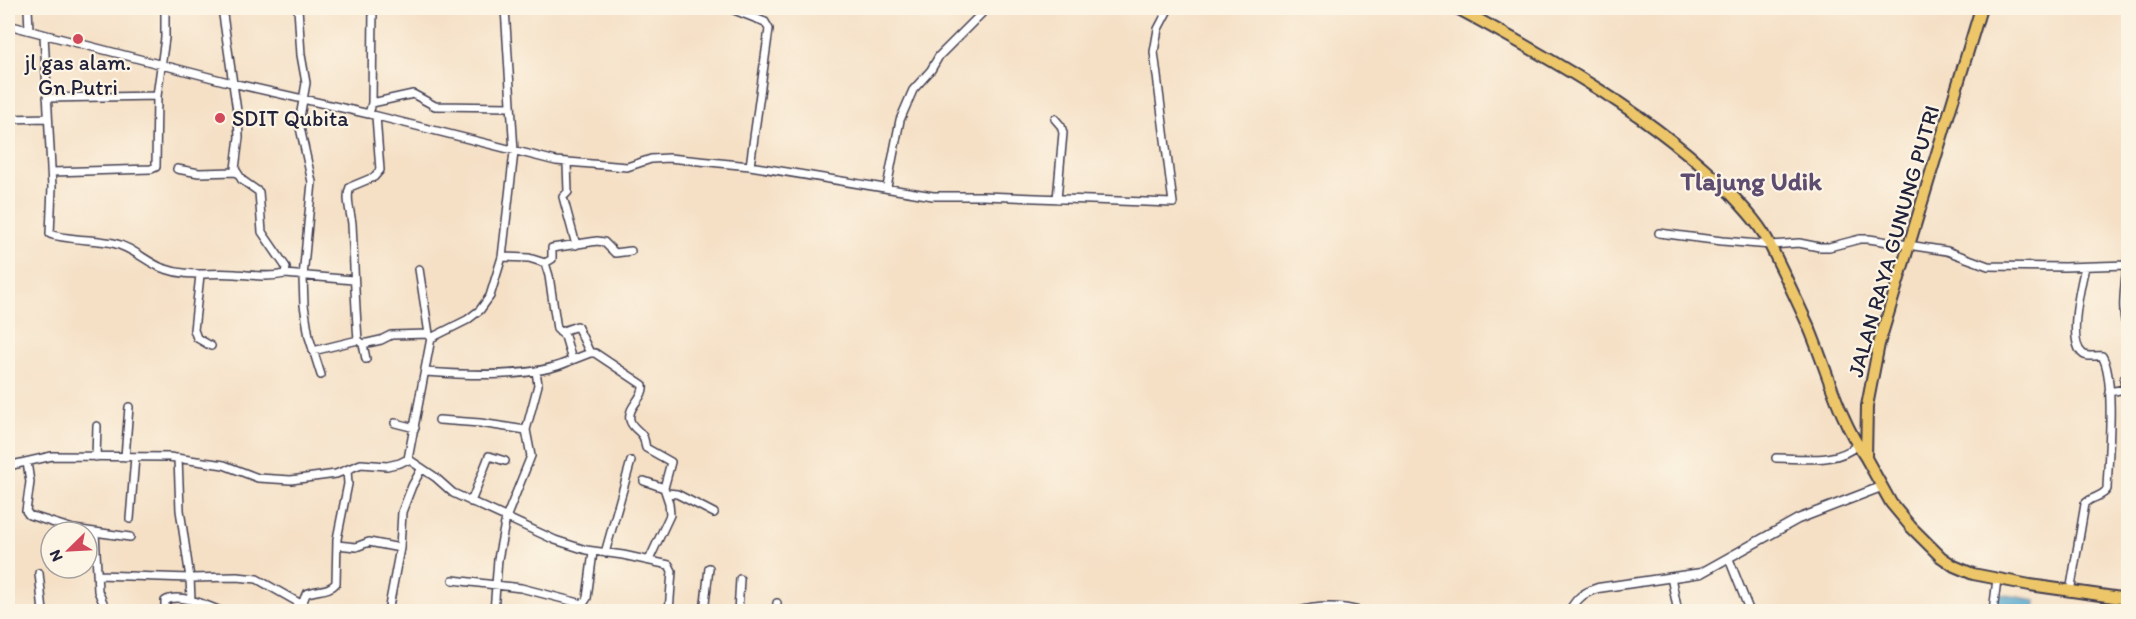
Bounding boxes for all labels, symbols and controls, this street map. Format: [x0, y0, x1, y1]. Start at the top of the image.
marker: jl gas alam. Gn Putri [71, 32, 85, 46]
place label: jl gas alam. Gn Putri [24, 49, 131, 101]
street label: JALAN RAYA GUNUNG PUTRI [1842, 102, 1945, 380]
place label: SDIT Qubita [232, 105, 349, 132]
marker: SDIT Qubita [213, 111, 227, 125]
district label: Tlajung Udik [1679, 165, 1822, 197]
north arrow [39, 520, 99, 580]
text: N [45, 547, 67, 565]

